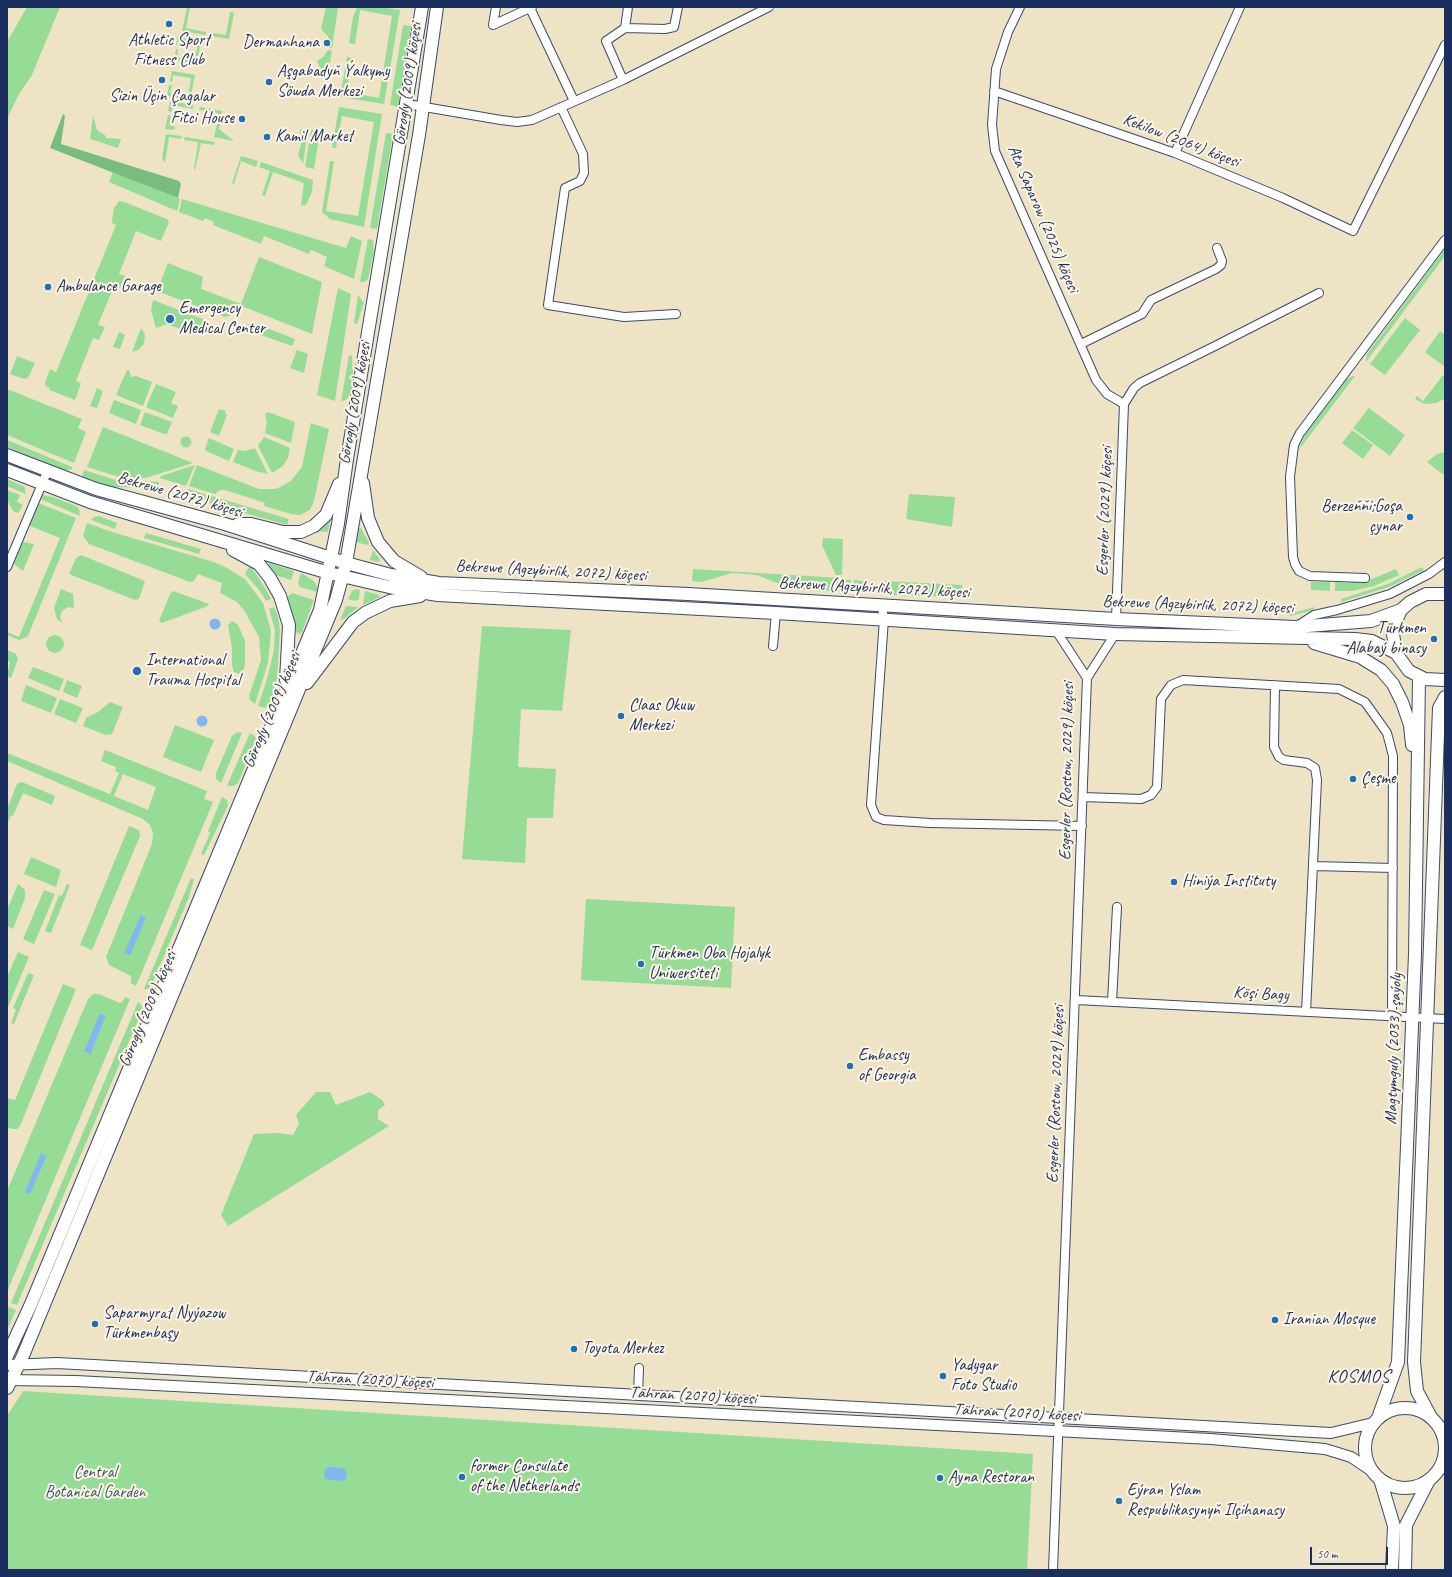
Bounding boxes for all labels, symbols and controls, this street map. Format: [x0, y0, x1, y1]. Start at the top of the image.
marker: Athletic Sport Fitness Club [164, 19, 174, 29]
street label: Görogly (2009) köçesi [389, 21, 427, 147]
place label: Athletic Sport Fitness Club [128, 31, 210, 71]
place label: Dermanhana [243, 33, 319, 53]
marker: Dermanhana [322, 38, 332, 48]
place label: Aşgabadyň Ýalkymy Söwda Merkezi [277, 62, 389, 102]
marker: Sizin Üçin Çagalar [157, 75, 167, 85]
marker: Aşgabadyň Ýalkymy Söwda Merkezi [264, 77, 274, 87]
place label: Sizin Üçin Çagalar [109, 87, 215, 107]
place label: Fitci House [171, 109, 234, 129]
street label: Kekilow (2064) köçesi [1120, 109, 1242, 173]
marker: Fitci House [237, 114, 247, 124]
place label: Kamil Market [275, 127, 353, 147]
marker: Kamil Market [262, 132, 272, 142]
street label: Ata Saparow (2025) köçesi [1003, 142, 1083, 296]
place label: Ambulance Garage [56, 277, 161, 297]
marker: Ambulance Garage [43, 282, 53, 292]
place label: Emergency Medical Center [179, 299, 265, 339]
marker: Emergency Medical Center [164, 313, 176, 325]
street label: Görogly (2009) köçesi [334, 340, 376, 466]
street label: Esgerler (2029) köçesi [1093, 446, 1117, 576]
street label: Bekrewe (2072) köçesi [115, 467, 245, 523]
place label: Berzeňňi;Goşa çynar [1321, 497, 1402, 537]
marker: Berzeňňi;Goşa çynar [1405, 512, 1415, 522]
street label: Bekrewe (Agzybirlik, 2072) köçesi [455, 556, 647, 586]
street label: Bekrewe (Agzybirlik, 2072) köçesi [778, 573, 970, 603]
street label: Bekrewe (Agzybirlik, 2072) köçesi [1102, 591, 1294, 619]
place label: Türkmen Alabaý binasy [1346, 619, 1426, 659]
marker: Türkmen Alabaý binasy [1429, 634, 1439, 644]
street label: Görogly (2009) köçesi [238, 649, 306, 771]
place label: International Trauma Hospital [146, 651, 240, 691]
marker: International Trauma Hospital [131, 665, 143, 677]
street label: Esgerler (Rostow, 2029) köçesi [1055, 682, 1079, 860]
place label: Claas Okuw Merkezi [629, 696, 694, 736]
marker: Claas Okuw Merkezi [616, 711, 626, 721]
place label: Çeşme [1361, 769, 1396, 789]
marker: Çeşme [1348, 774, 1358, 784]
place label: Hiniýa Instituty [1182, 872, 1275, 892]
marker: Hiniýa Instituty [1169, 877, 1179, 887]
place label: Türkmen Oba Hojalyk Uniwersiteti [649, 944, 770, 984]
street label: Görogly (2009) köçesi [114, 948, 182, 1070]
marker: Türkmen Oba Hojalyk Uniwersiteti [636, 959, 646, 969]
street label: Magtymguly (2033) şaýoly [1381, 973, 1407, 1125]
street label: Köşi Bagy [1233, 982, 1289, 1006]
street label: Esgerler (Rostow, 2029) köçesi [1043, 1004, 1069, 1184]
place label: Embassy of Georgia [858, 1046, 916, 1086]
marker: Embassy of Georgia [845, 1061, 855, 1071]
place label: Saparmyrat Nyýazow Türkmenbaşy [103, 1304, 226, 1344]
place label: Iranian Mosque [1283, 1310, 1375, 1330]
marker: Iranian Mosque [1270, 1315, 1280, 1325]
marker: Saparmyrat Nyýazow Türkmenbaşy [90, 1319, 100, 1329]
place label: Toyota Merkez [582, 1339, 664, 1359]
marker: Toyota Merkez [569, 1344, 579, 1354]
place label: Yadygar Foto Studio [951, 1356, 1017, 1396]
street label: Tähran (2070) köçesi [306, 1366, 434, 1394]
district label: KOSMOS [1328, 1366, 1390, 1388]
marker: Yadygar Foto Studio [938, 1371, 948, 1381]
street label: Tähran (2070) köçesi [629, 1382, 757, 1410]
street label: Tähran (2070) köçesi [953, 1399, 1081, 1427]
place label: former Consulate of the Netherlands [470, 1457, 579, 1497]
park label: Central Botanical Garden [45, 1463, 145, 1503]
place label: Ayna Restoran [948, 1468, 1034, 1488]
marker: former Consulate of the Netherlands [457, 1472, 467, 1482]
marker: Ayna Restoran [935, 1473, 945, 1483]
place label: Eýran Yslam Respublikasynyň Ilçihanasy [1127, 1481, 1284, 1521]
marker: Eýran Yslam Respublikasynyň Ilçihanasy [1114, 1496, 1124, 1506]
scale bar [1312, 1539, 1390, 1565]
text: 50 m [1317, 1546, 1337, 1562]

